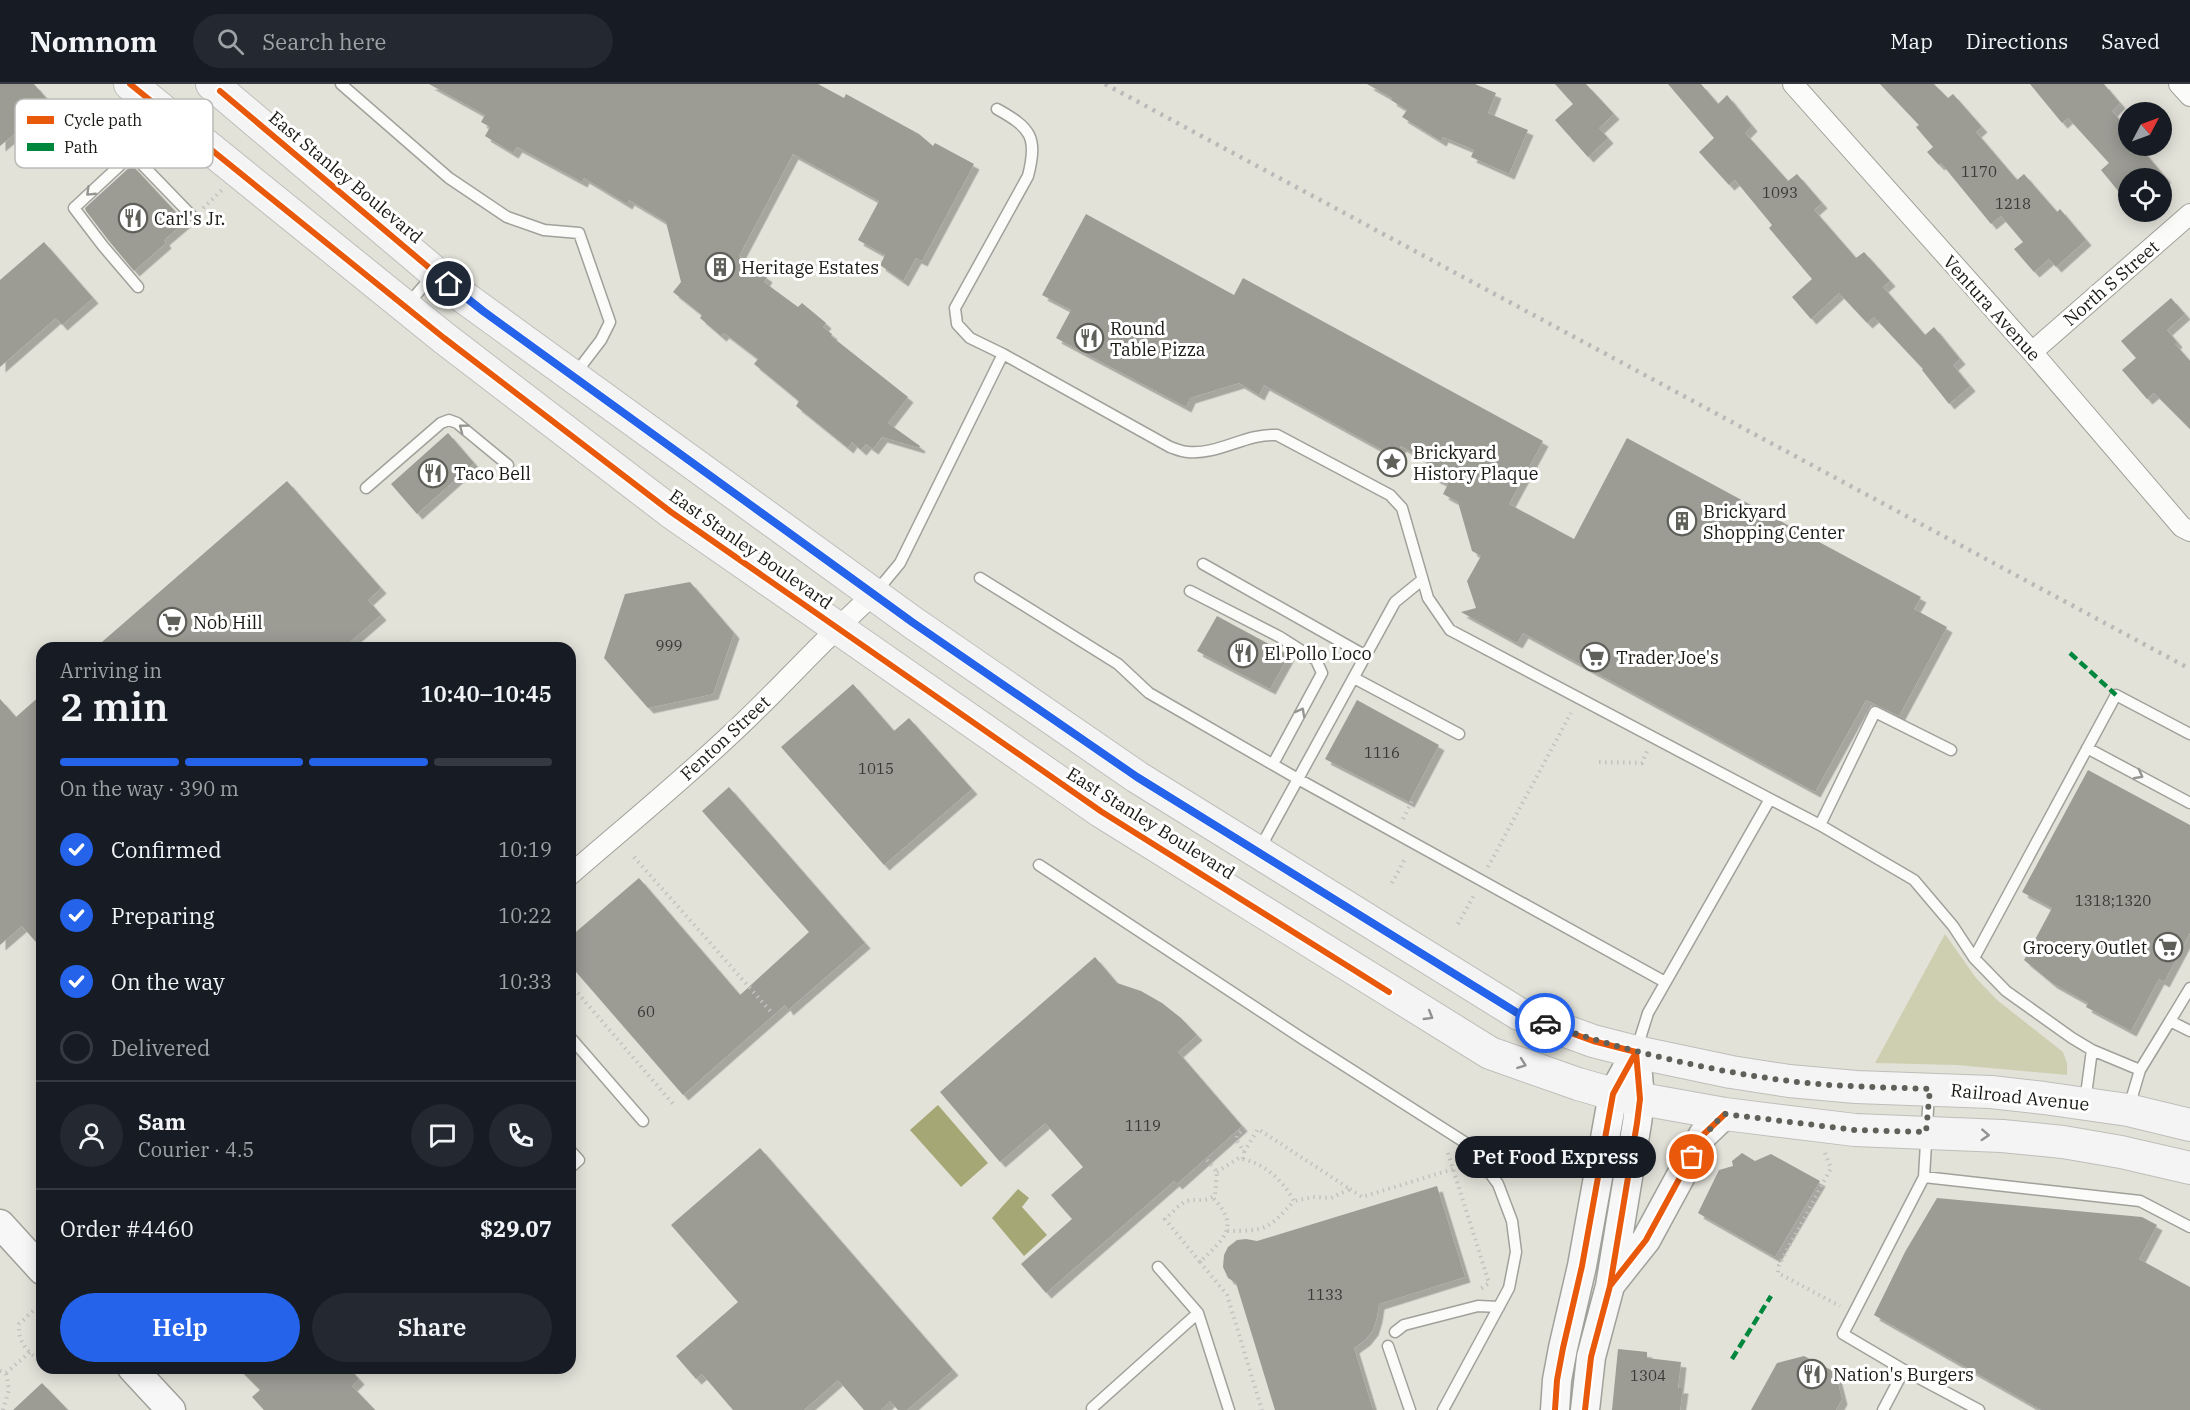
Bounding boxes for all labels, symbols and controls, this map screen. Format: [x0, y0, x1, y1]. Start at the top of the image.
search box [193, 14, 613, 68]
text: Nomnom [30, 23, 157, 60]
icon: search [214, 25, 247, 58]
text: Search here [262, 27, 386, 56]
text: Map [1890, 27, 1933, 55]
text: Directions [1966, 27, 2068, 55]
text: Saved [2101, 27, 2160, 55]
legend [15, 99, 213, 168]
north arrow [2118, 102, 2172, 156]
map controls [2118, 102, 2172, 222]
street label: East Stanley Boulevard [264, 106, 428, 248]
text: Cycle path [64, 110, 142, 130]
text: Path [64, 137, 98, 157]
house number: 1170 [1961, 162, 1997, 181]
button: locate [2118, 168, 2172, 222]
house number: 1093 [1762, 183, 1798, 202]
one-way arrow [86, 185, 97, 196]
house number: 1218 [1995, 194, 2031, 213]
restaurant icon: Carl's Jr. [117, 202, 149, 234]
place label: Carl's Jr. [154, 207, 225, 230]
street label: North S Street [2058, 235, 2164, 331]
street label: Ventura Avenue [1938, 250, 2046, 366]
building icon: Heritage Estates [704, 251, 736, 283]
place label: Heritage Estates [741, 256, 879, 279]
pin [423, 258, 474, 309]
icon: home [432, 267, 465, 300]
place label: Round Table Pizza [1110, 317, 1206, 361]
restaurant icon: Round Table Pizza [1073, 322, 1105, 354]
one-way arrow [458, 424, 469, 435]
place label: Brickyard History Plaque [1413, 441, 1538, 485]
place icon: Brickyard History Plaque [1376, 446, 1408, 478]
restaurant icon: Taco Bell [417, 457, 449, 489]
place label: Taco Bell [454, 462, 531, 485]
street label: East Stanley Boulevard [665, 484, 837, 614]
place label: Brickyard Shopping Center [1703, 500, 1845, 544]
building icon: Brickyard Shopping Center [1666, 505, 1698, 537]
supermarket icon: Nob Hill [156, 606, 188, 638]
place label: Nob Hill [193, 611, 263, 634]
house number: 999 [655, 636, 683, 655]
restaurant icon: El Pollo Loco [1227, 637, 1259, 669]
supermarket icon: Trader Joe's [1579, 641, 1611, 673]
place label: El Pollo Loco [1264, 642, 1372, 665]
place label: Trader Joe's [1616, 646, 1719, 669]
text: Arriving in [60, 657, 162, 684]
text: 10:40–10:45 [420, 679, 552, 708]
text: 2 min [60, 681, 168, 732]
street label: Fenton Street [675, 691, 775, 785]
one-way arrow [1294, 708, 1305, 719]
house number: 1116 [1364, 743, 1400, 762]
house number: 1015 [858, 759, 894, 778]
street label: East Stanley Boulevard [1063, 762, 1239, 884]
one-way arrow [2132, 768, 2143, 779]
text: On the way · 390 m [60, 775, 239, 802]
icon: check [60, 833, 93, 866]
text: Confirmed [111, 835, 222, 864]
text: 10:19 [498, 836, 552, 863]
house number: 1318;1320 [2075, 891, 2151, 910]
icon: check [60, 899, 93, 932]
text: Preparing [111, 901, 215, 930]
text: 10:22 [498, 902, 552, 929]
supermarket icon: Grocery Outlet [2152, 931, 2184, 963]
place label: Grocery Outlet [2023, 936, 2147, 959]
icon: check [60, 965, 93, 998]
text: On the way [111, 967, 225, 996]
text: 10:33 [498, 968, 552, 995]
courier [1515, 993, 1575, 1053]
house number: 60 [637, 1002, 655, 1021]
icon: car [1529, 1007, 1562, 1040]
one-way arrow [1423, 1009, 1433, 1021]
text: Delivered [111, 1033, 210, 1062]
one-way arrow [1516, 1057, 1527, 1070]
street label: Railroad Avenue [1949, 1078, 2091, 1116]
button: person [60, 1104, 123, 1167]
button: chat [411, 1104, 474, 1167]
button: phone [489, 1104, 552, 1167]
text: Sam [138, 1107, 186, 1136]
house number: 1119 [1125, 1116, 1161, 1135]
one-way arrow [1980, 1128, 1989, 1141]
pin [1666, 1131, 1717, 1182]
text: Courier · 4.5 [138, 1136, 254, 1163]
callout: Pet Food Express [1455, 1136, 1656, 1178]
icon: bag [1675, 1140, 1708, 1173]
text: Pet Food Express [1472, 1143, 1639, 1170]
text: Order #4460 [60, 1214, 194, 1243]
text: $29.07 [480, 1214, 552, 1243]
house number: 1133 [1307, 1285, 1343, 1304]
button: Help [60, 1293, 300, 1362]
button: Share [312, 1293, 552, 1362]
restaurant icon: Nation's Burgers [1796, 1358, 1828, 1390]
place label: Nation's Burgers [1833, 1363, 1974, 1386]
house number: 1304 [1630, 1366, 1666, 1385]

